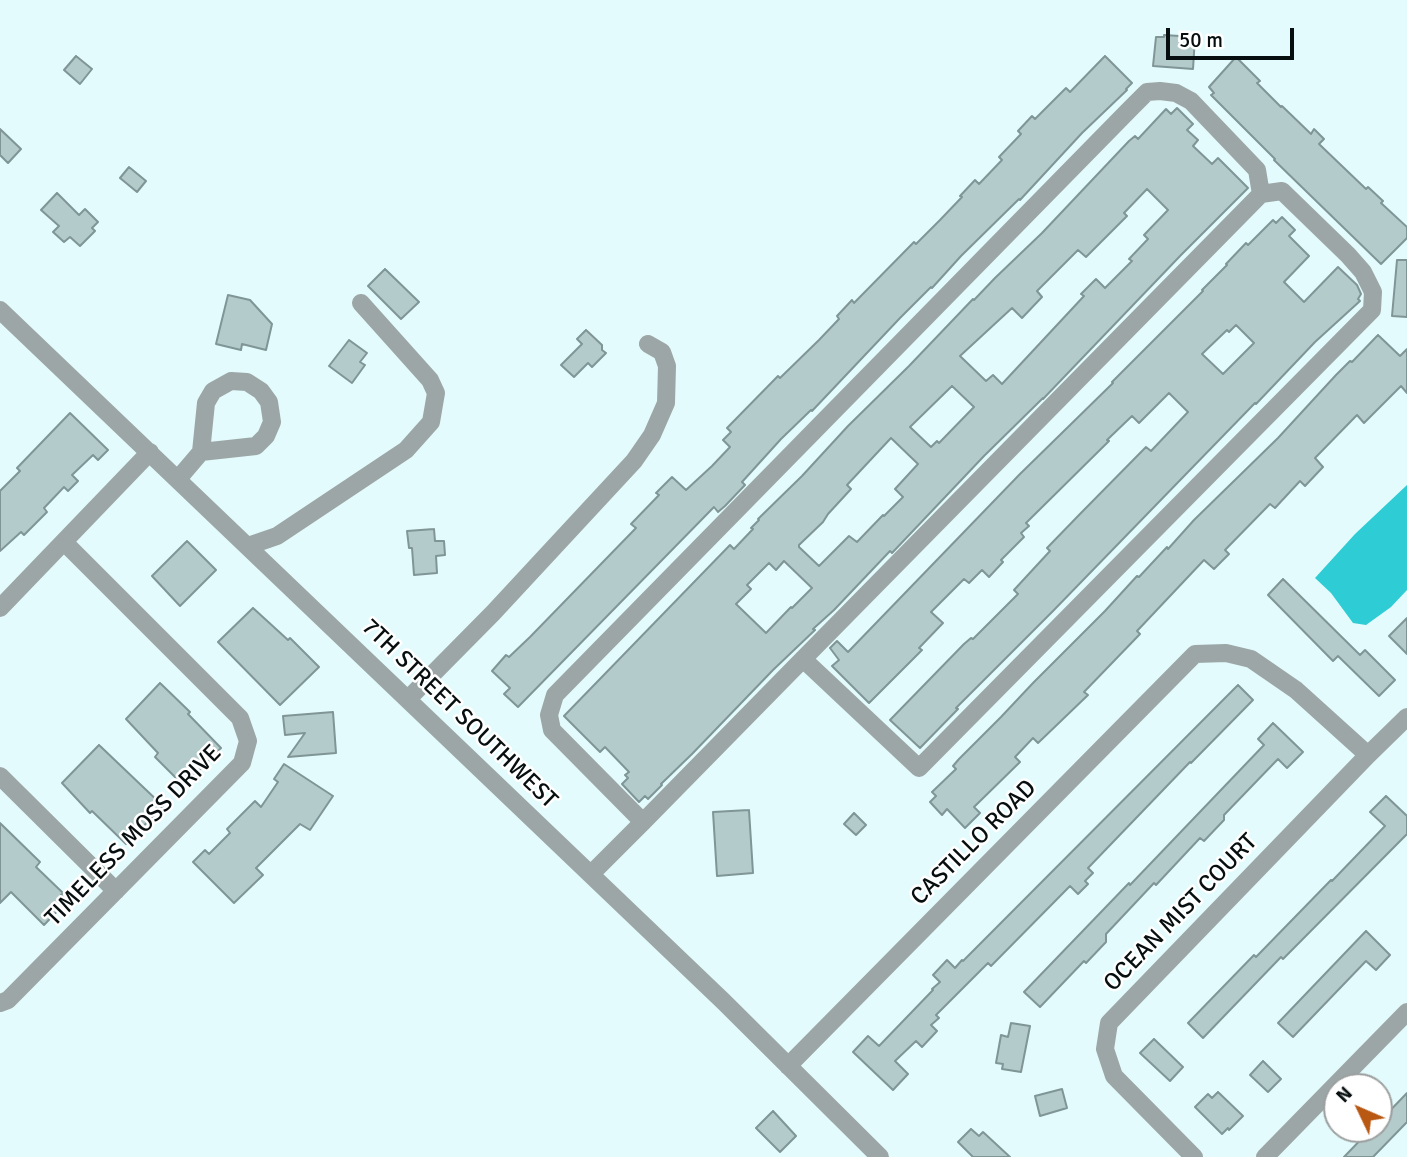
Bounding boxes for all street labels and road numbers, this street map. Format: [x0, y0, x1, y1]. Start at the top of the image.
street label: 7TH STREET SOUTHWEST [355, 613, 563, 815]
street label: TIMELESS MOSS DRIVE [40, 739, 228, 933]
street label: CASTILLO ROAD [905, 774, 1043, 912]
street label: OCEAN MIST COURT [1098, 828, 1264, 998]

